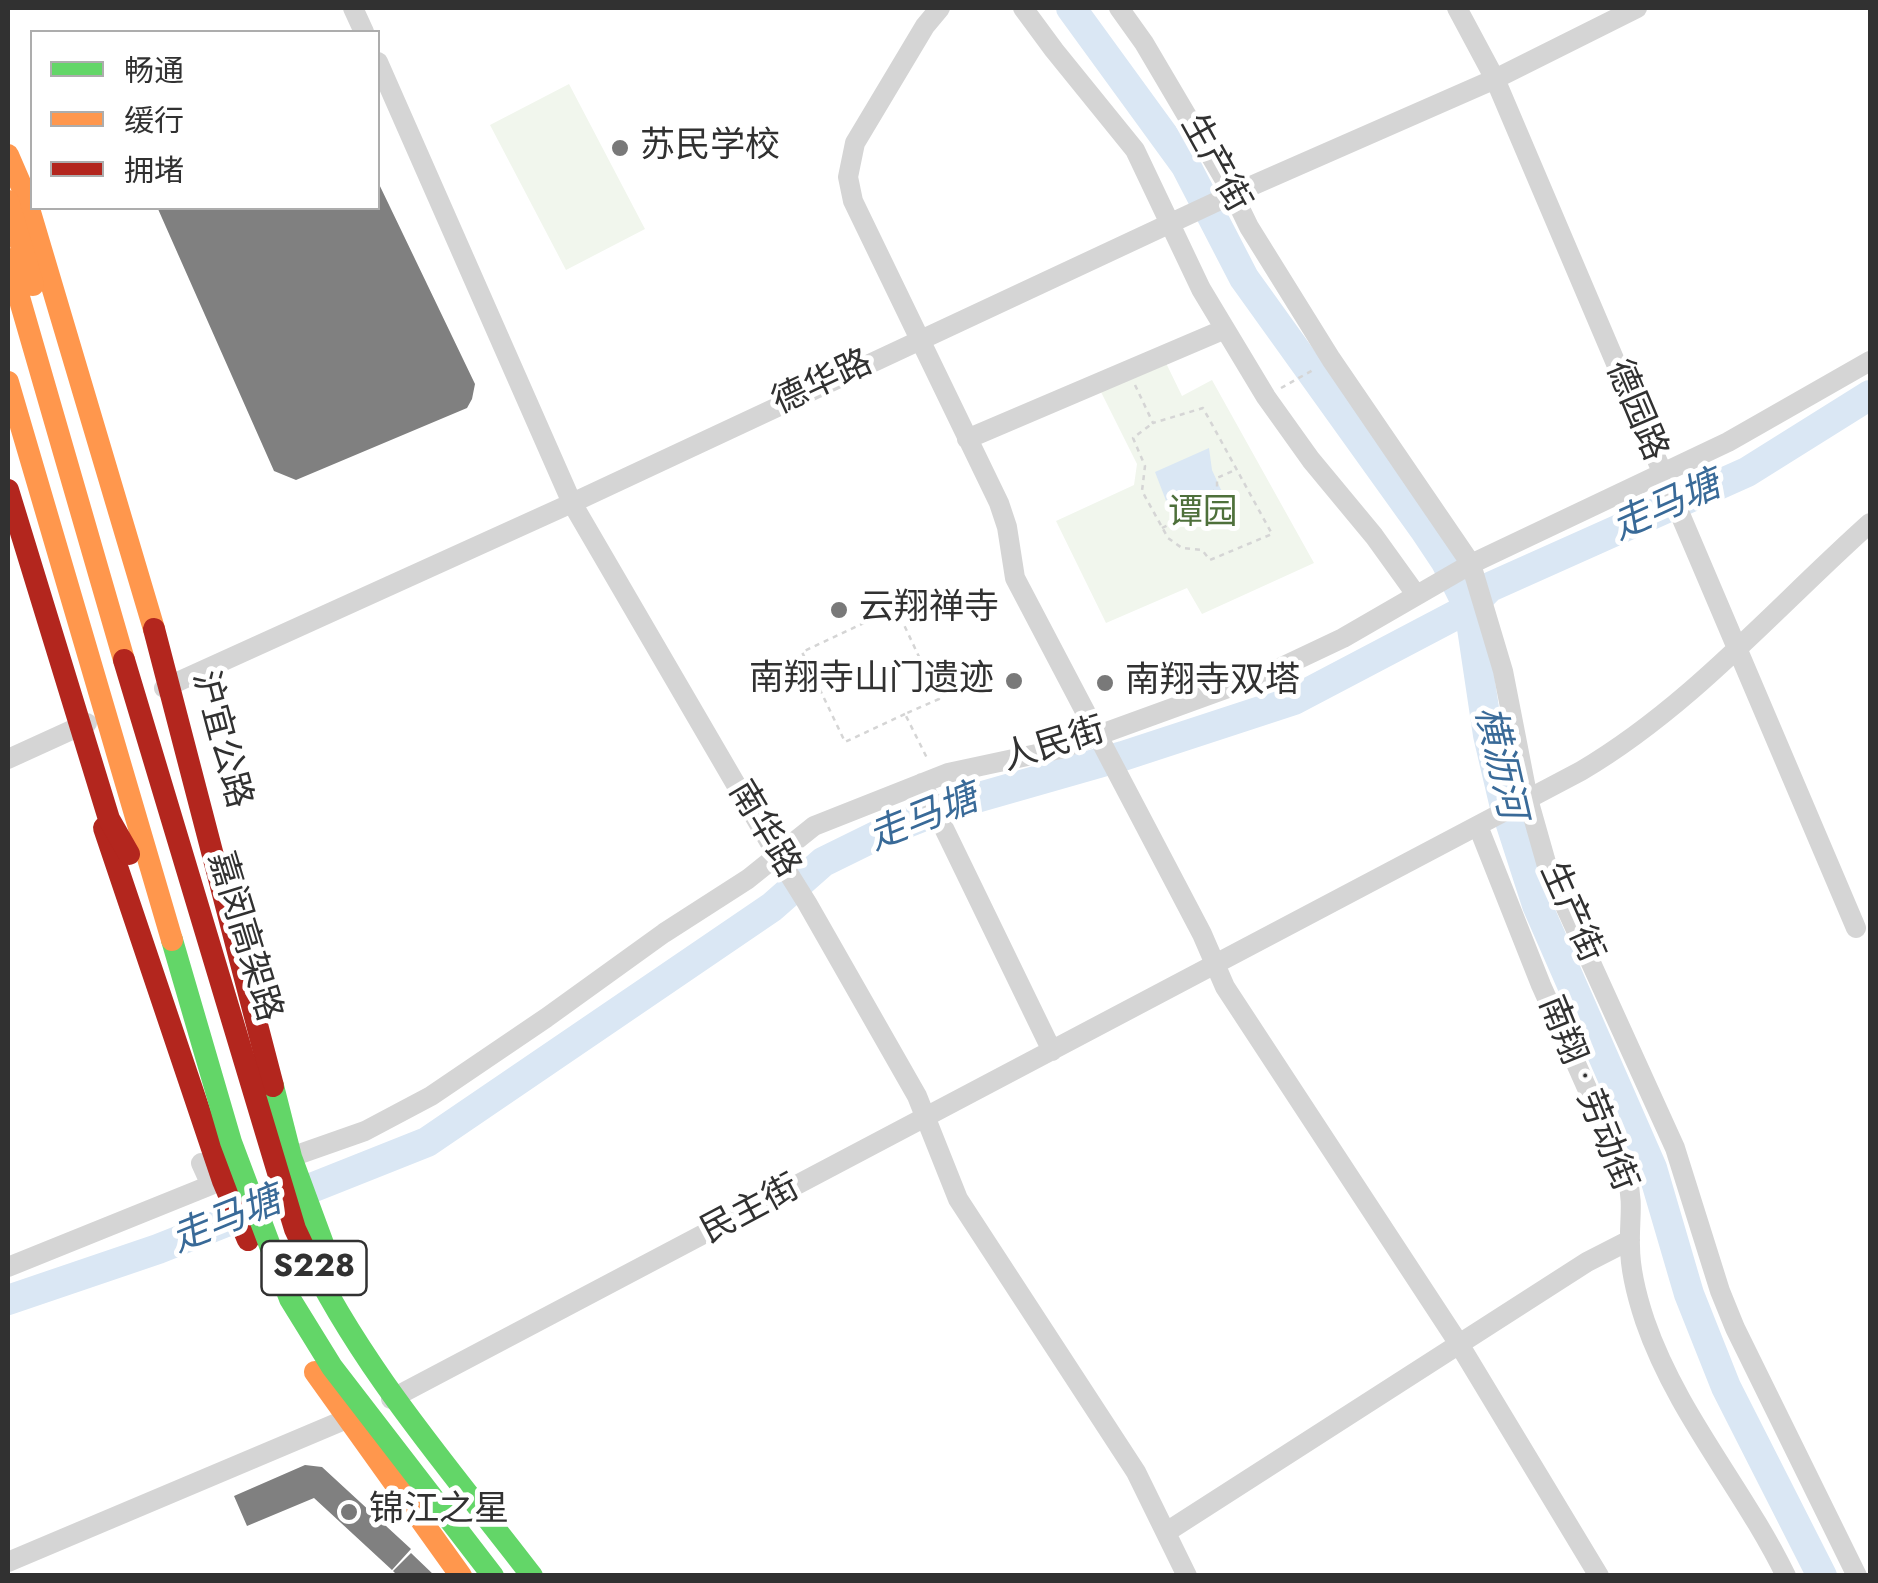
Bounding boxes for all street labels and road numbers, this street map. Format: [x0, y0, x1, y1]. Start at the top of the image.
street label: 生产街 [1170, 108, 1258, 220]
street label: 德华路 [767, 343, 879, 425]
street label: 德园路 [1595, 354, 1675, 468]
street label: 沪宜公路 [182, 667, 258, 813]
street label: 人民街 [998, 711, 1110, 781]
street label: 南华路 [718, 774, 808, 886]
street label: 嘉闵高架路 [197, 847, 289, 1027]
street label: 生产街 [1529, 856, 1611, 970]
street label: 南翔 • 劳动街 [1528, 990, 1644, 1198]
street label: 民主街 [695, 1168, 807, 1254]
road number: S228 [262, 1241, 366, 1295]

